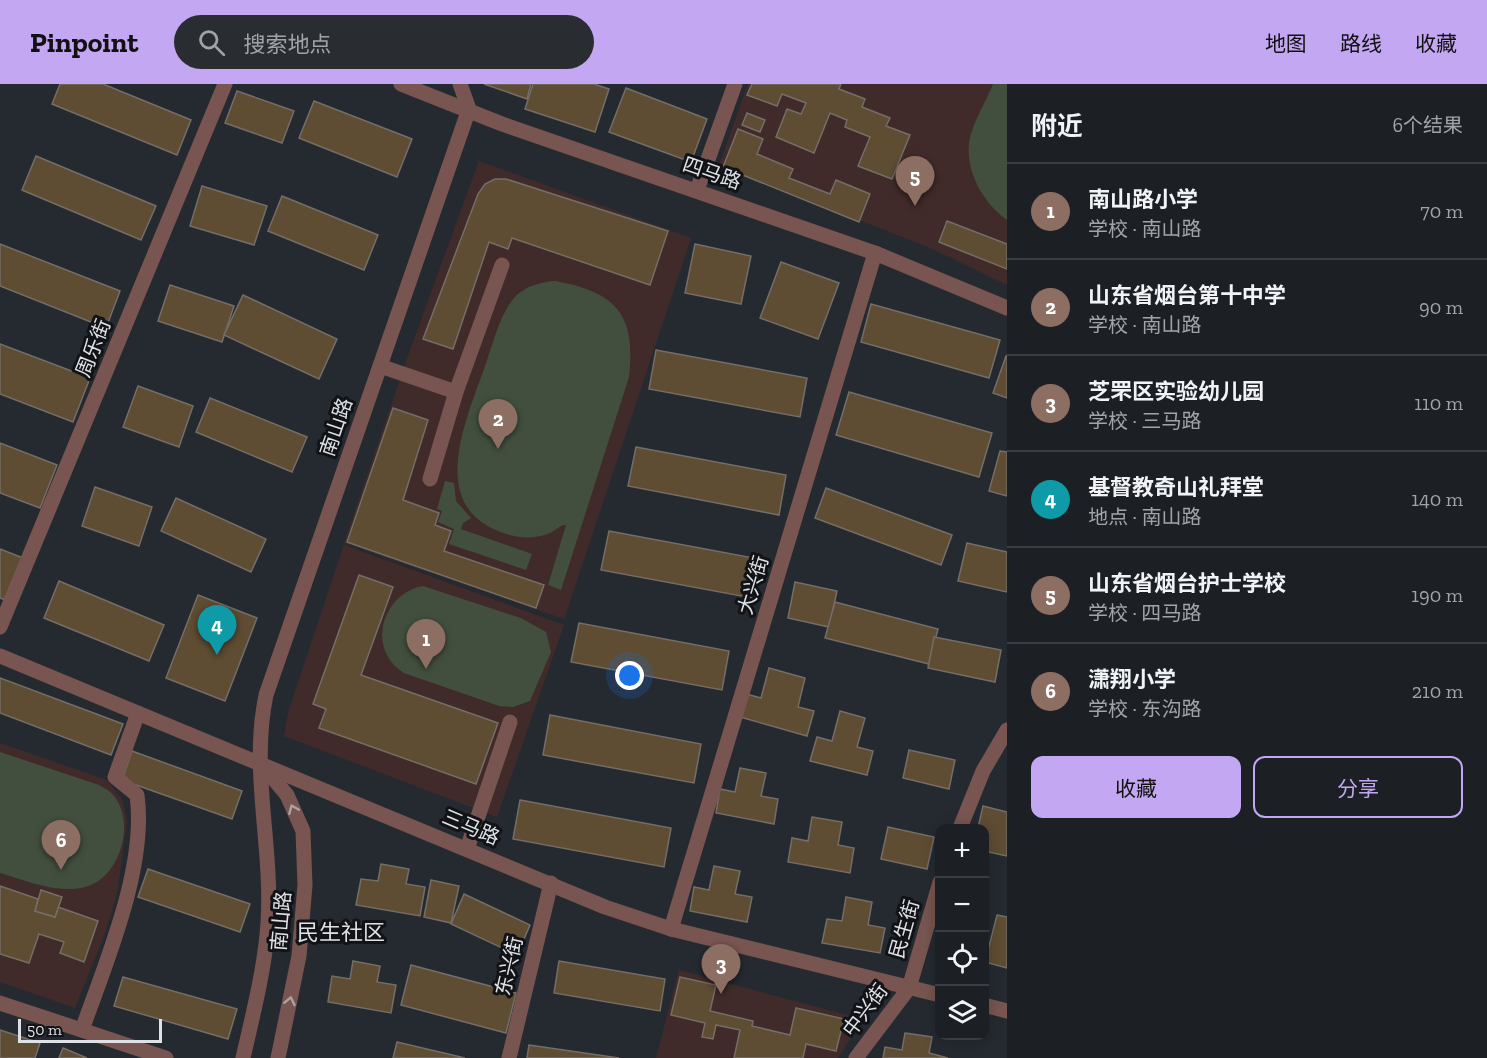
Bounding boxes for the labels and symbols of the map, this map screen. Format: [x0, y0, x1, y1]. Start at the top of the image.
street label: 四马路 [680, 152, 744, 194]
pin: 5 [896, 156, 934, 206]
street label: 周乐街 [71, 316, 115, 380]
street label: 南山路 [315, 395, 357, 459]
pin: 2 [478, 400, 518, 449]
street label: 大兴街 [733, 553, 773, 617]
pin: 4 [198, 606, 236, 655]
pin: 1 [406, 620, 446, 669]
your location [615, 661, 644, 690]
one-way arrow [288, 804, 300, 815]
street label: 三马路 [439, 804, 503, 850]
pin: 6 [42, 820, 80, 870]
street label: 南山路 [266, 890, 296, 952]
street label: 民生街 [884, 897, 924, 961]
district label: 民生社区 [297, 919, 385, 946]
street label: 东兴街 [491, 934, 527, 998]
pin: 3 [702, 944, 740, 994]
street label: 中兴街 [837, 979, 893, 1041]
one-way arrow [283, 996, 296, 1006]
scale bar [18, 1016, 162, 1044]

